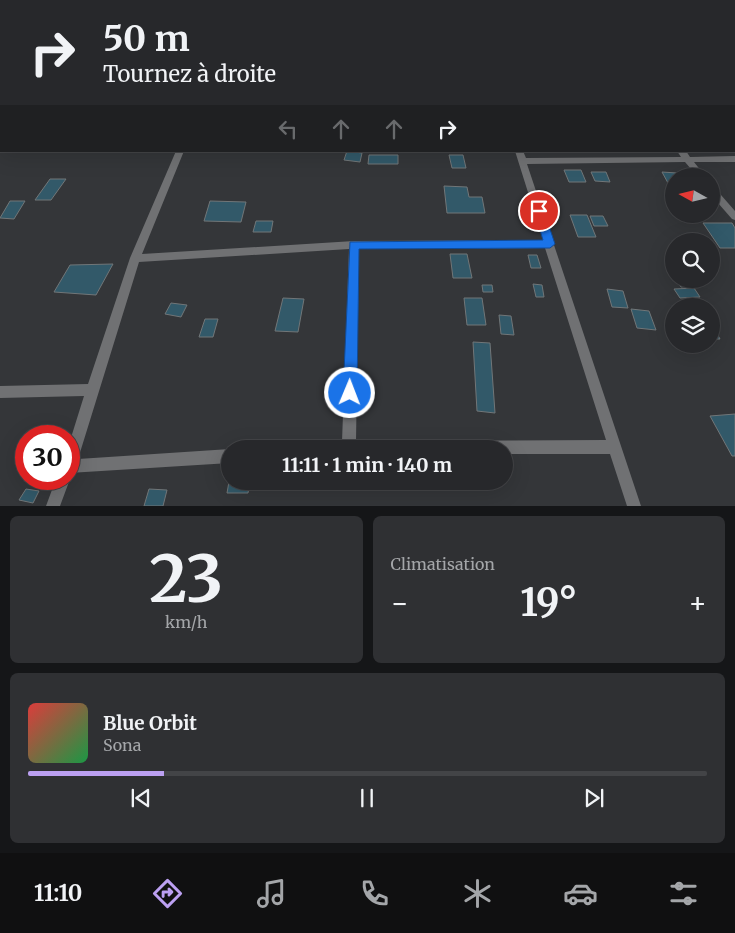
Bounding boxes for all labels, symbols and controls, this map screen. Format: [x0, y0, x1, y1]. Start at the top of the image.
text: 50 m [103, 17, 190, 61]
icon: right [20, 20, 85, 85]
text: Tournez à droite [103, 60, 276, 88]
icon: left [274, 115, 302, 143]
icon: ahead [327, 115, 355, 143]
icon: ahead [380, 115, 408, 143]
icon: right [433, 115, 461, 143]
north arrow [665, 168, 720, 222]
map controls [665, 168, 720, 353]
pin [518, 190, 560, 232]
icon: arrive [525, 197, 553, 225]
button: search [665, 233, 720, 288]
button: layers [665, 298, 720, 353]
position arrow [323, 366, 375, 418]
speed limit sign: 30 [15, 425, 80, 490]
text: 11:11 · 1 min · 140 m [282, 453, 452, 477]
text: 23 [149, 538, 223, 620]
text: Climatisation [391, 554, 495, 574]
text: 19° [520, 579, 577, 626]
text: − [391, 585, 409, 621]
text: + [688, 585, 707, 621]
text: km/h [165, 612, 207, 632]
text: Blue Orbit [103, 711, 197, 735]
text: Sona [103, 735, 141, 755]
icon: previous [127, 784, 155, 812]
icon: pause [353, 784, 381, 812]
icon: next [580, 784, 608, 812]
icon: directions [150, 876, 185, 911]
icon: music [254, 876, 289, 911]
icon: phone [357, 876, 392, 911]
icon: climate [460, 876, 495, 911]
icon: car [563, 876, 598, 911]
icon: filters [666, 876, 701, 911]
text: 11:10 [34, 879, 82, 907]

